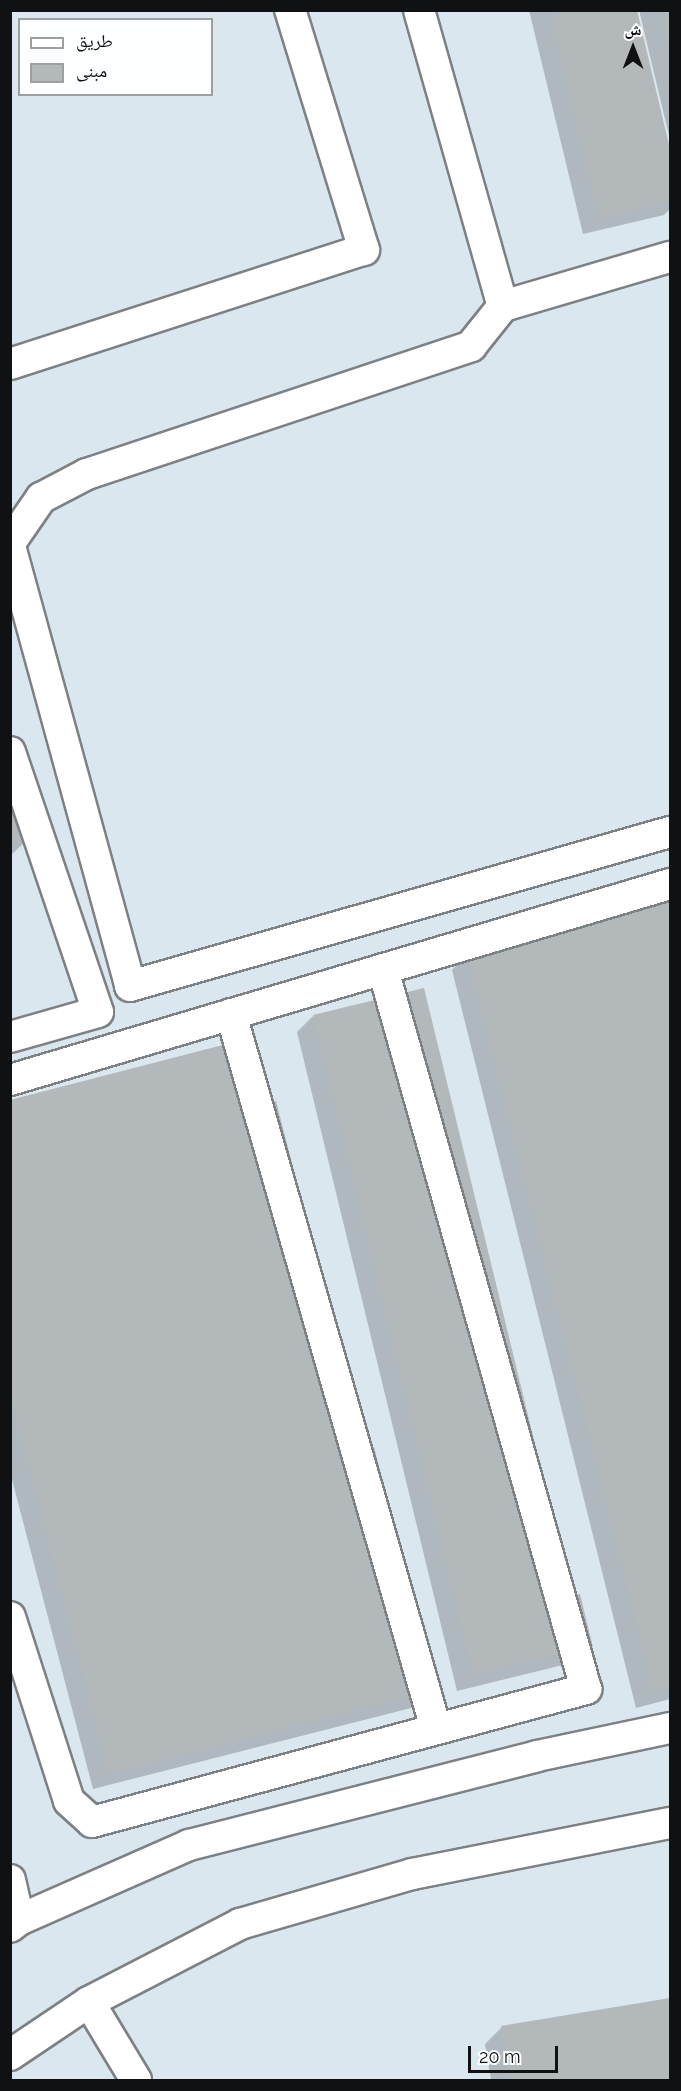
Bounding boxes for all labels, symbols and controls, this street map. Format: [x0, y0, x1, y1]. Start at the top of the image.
legend [18, 18, 213, 96]
north arrow [603, 18, 663, 78]
text: ش [625, 20, 641, 39]
text: طريق [76, 30, 113, 51]
text: مبنى [76, 60, 107, 81]
scale bar [471, 2034, 561, 2072]
text: 20 m [479, 2046, 521, 2067]

